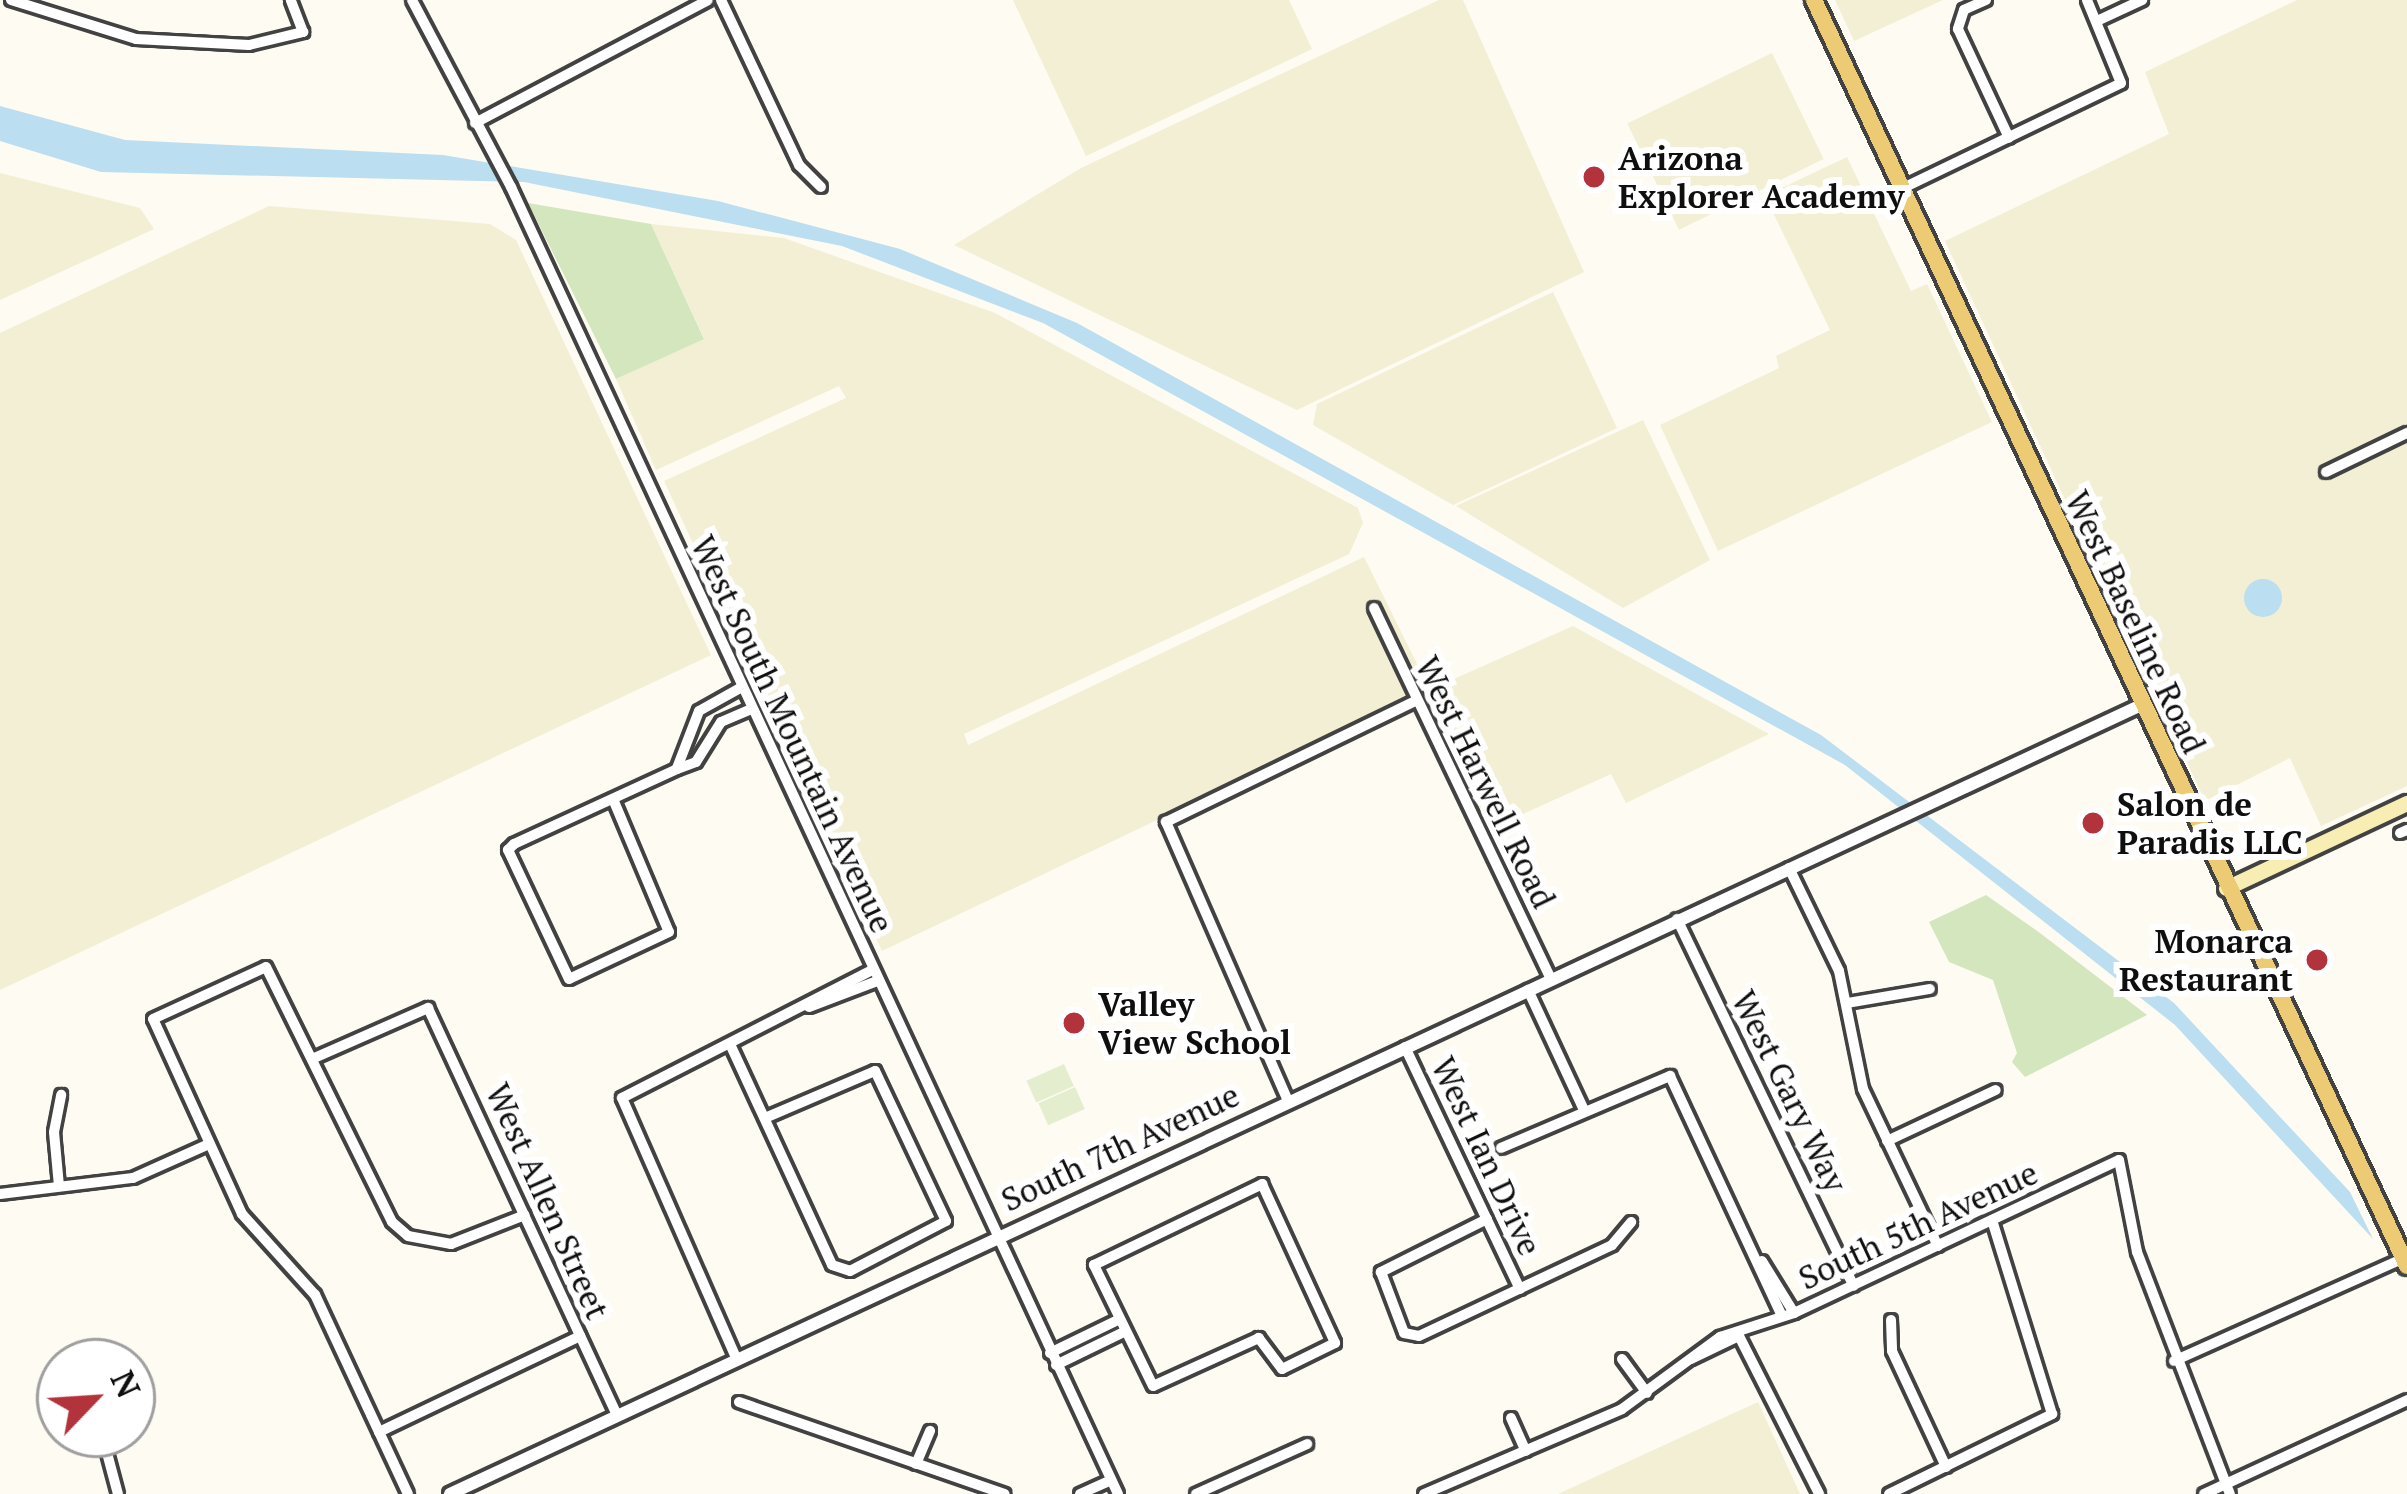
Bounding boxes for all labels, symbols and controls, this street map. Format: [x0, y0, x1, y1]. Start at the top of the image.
place label: Arizona Explorer Academy [1618, 138, 1905, 216]
marker: Arizona Explorer Academy [1581, 164, 1607, 190]
street label: West Baseline Road [2058, 484, 2214, 760]
street label: West South Mountain Avenue [683, 529, 903, 939]
street label: West Harwell Road [1408, 650, 1564, 914]
place label: Salon de Paradis LLC [2117, 784, 2303, 862]
marker: Salon de Paradis LLC [2080, 810, 2106, 836]
place label: Monarca Restaurant [2119, 921, 2293, 999]
marker: Monarca Restaurant [2304, 947, 2330, 973]
place label: Valley View School [1098, 984, 1291, 1062]
street label: West Gary Way [1724, 984, 1856, 1198]
marker: Valley View School [1061, 1010, 1087, 1036]
street label: West Ian Drive [1424, 1050, 1550, 1262]
street label: South 7th Avenue [995, 1074, 1245, 1220]
street label: West Allen Street [478, 1077, 618, 1325]
street label: South 5th Avenue [1792, 1152, 2044, 1298]
north arrow [36, 1338, 156, 1458]
text: N [102, 1363, 151, 1404]

